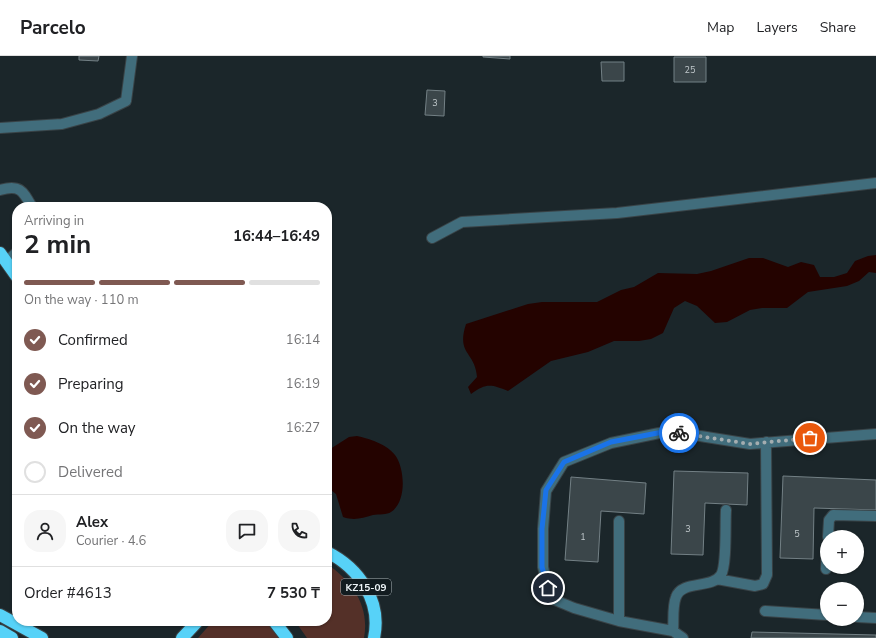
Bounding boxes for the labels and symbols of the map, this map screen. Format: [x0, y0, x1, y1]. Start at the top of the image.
house number: 25 [685, 64, 695, 76]
house number: 3 [432, 97, 438, 109]
courier [659, 413, 699, 453]
pin [793, 421, 827, 455]
house number: 3 [685, 523, 691, 535]
house number: 5 [794, 528, 800, 540]
house number: 1 [580, 531, 586, 543]
pin [531, 571, 565, 605]
road number: KZ15-09 [341, 579, 391, 595]

